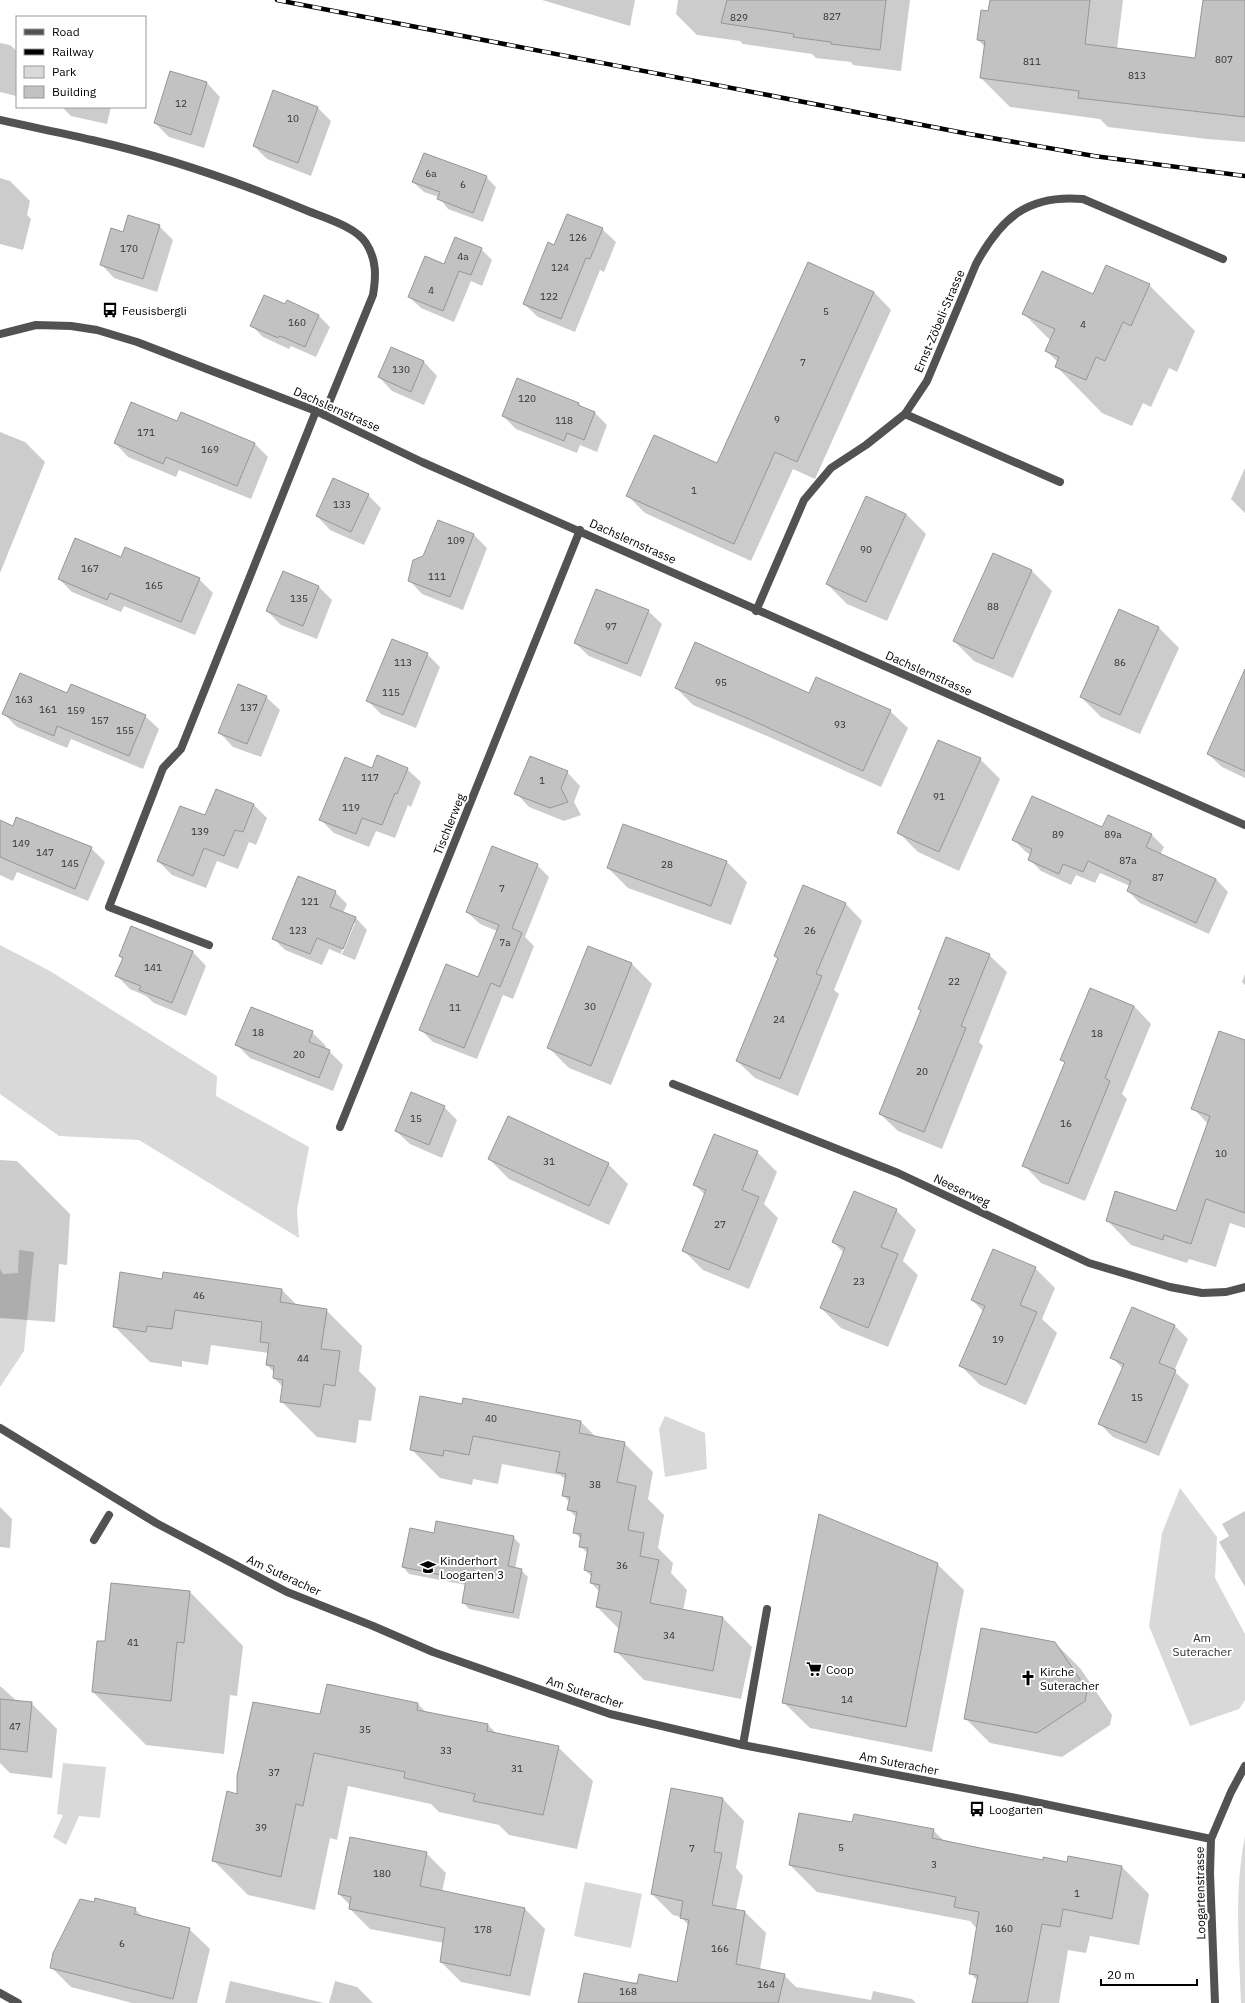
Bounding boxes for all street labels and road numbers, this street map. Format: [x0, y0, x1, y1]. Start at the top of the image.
street label: Ernst-Zöbeli-Strasse [911, 267, 968, 375]
street label: Dachslernstrasse [291, 383, 383, 435]
street label: Dachslernstrasse [587, 515, 679, 567]
street label: Dachslernstrasse [883, 647, 975, 699]
street label: Tischlerweg [430, 790, 468, 857]
street label: Neeserweg [931, 1170, 993, 1210]
street label: Am Suteracher [245, 1551, 324, 1599]
street label: Am Suteracher [545, 1672, 626, 1712]
street label: Am Suteracher [858, 1748, 940, 1778]
street label: Loogartenstrasse [1192, 1846, 1208, 1940]

